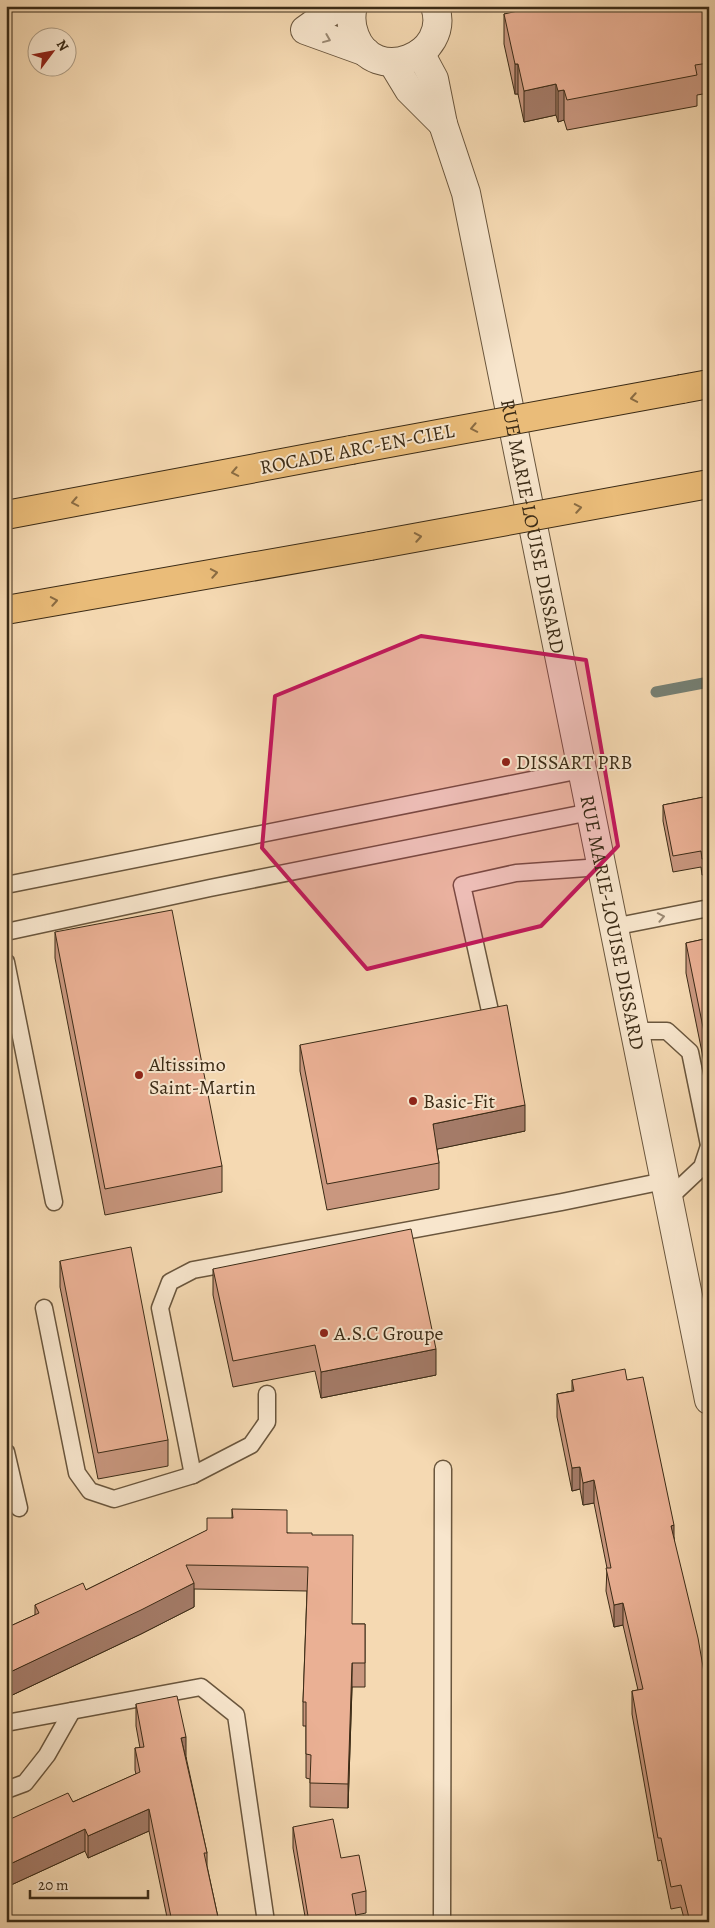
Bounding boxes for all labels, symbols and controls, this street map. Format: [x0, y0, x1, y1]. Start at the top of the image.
north arrow [28, 28, 78, 78]
one-way arrow [322, 33, 330, 43]
text: N [52, 36, 73, 55]
one-way arrow [629, 393, 638, 403]
street label: RUE MARIE-LOUISE DISSARD [494, 396, 572, 656]
street label: ROCADE ARC-EN-CIEL [258, 417, 457, 481]
one-way arrow [469, 422, 478, 432]
one-way arrow [230, 467, 239, 477]
one-way arrow [71, 497, 79, 507]
one-way arrow [574, 504, 583, 514]
one-way arrow [414, 533, 423, 543]
one-way arrow [210, 569, 219, 579]
one-way arrow [50, 597, 59, 607]
place label: DISSART PRB [516, 749, 632, 776]
marker: DISSART PRB [500, 756, 512, 768]
street label: RUE MARIE-LOUISE DISSARD [574, 792, 652, 1052]
one-way arrow [656, 912, 665, 922]
place label: Altissimo Saint-Martin [148, 1051, 256, 1101]
marker: Altissimo Saint-Martin [133, 1069, 145, 1081]
place label: Basic-Fit [423, 1088, 495, 1115]
marker: Basic-Fit [407, 1095, 419, 1107]
place label: A.S.C Groupe [333, 1320, 443, 1347]
marker: A.S.C Groupe [318, 1327, 330, 1339]
scale bar [30, 1868, 148, 1900]
text: 20 m [38, 1875, 69, 1895]

